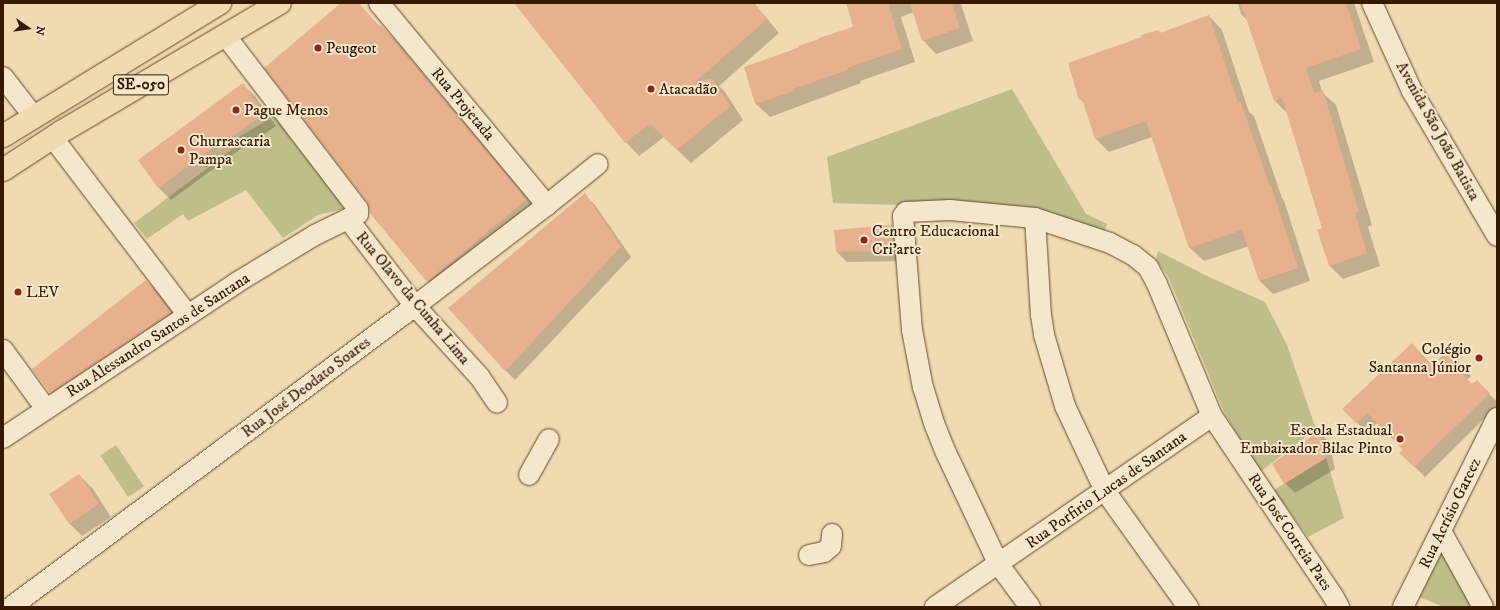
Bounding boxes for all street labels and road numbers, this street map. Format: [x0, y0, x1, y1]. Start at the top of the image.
street label: Avenida São João Batista [1392, 58, 1484, 204]
street label: Rua Projetada [427, 64, 499, 144]
road number: SE-050 [112, 72, 170, 98]
street label: Rua Olavo da Cunha Lima [352, 228, 474, 368]
street label: Rua Alessandro Santos de Santana [63, 268, 253, 402]
street label: Rua José Deodato Soares [238, 332, 374, 442]
street label: Rua Porfirio Lucas de Santana [1022, 427, 1190, 553]
street label: Rua Acrísio Garcez [1415, 455, 1485, 571]
street label: Rua José Correia Paes [1244, 470, 1336, 594]

